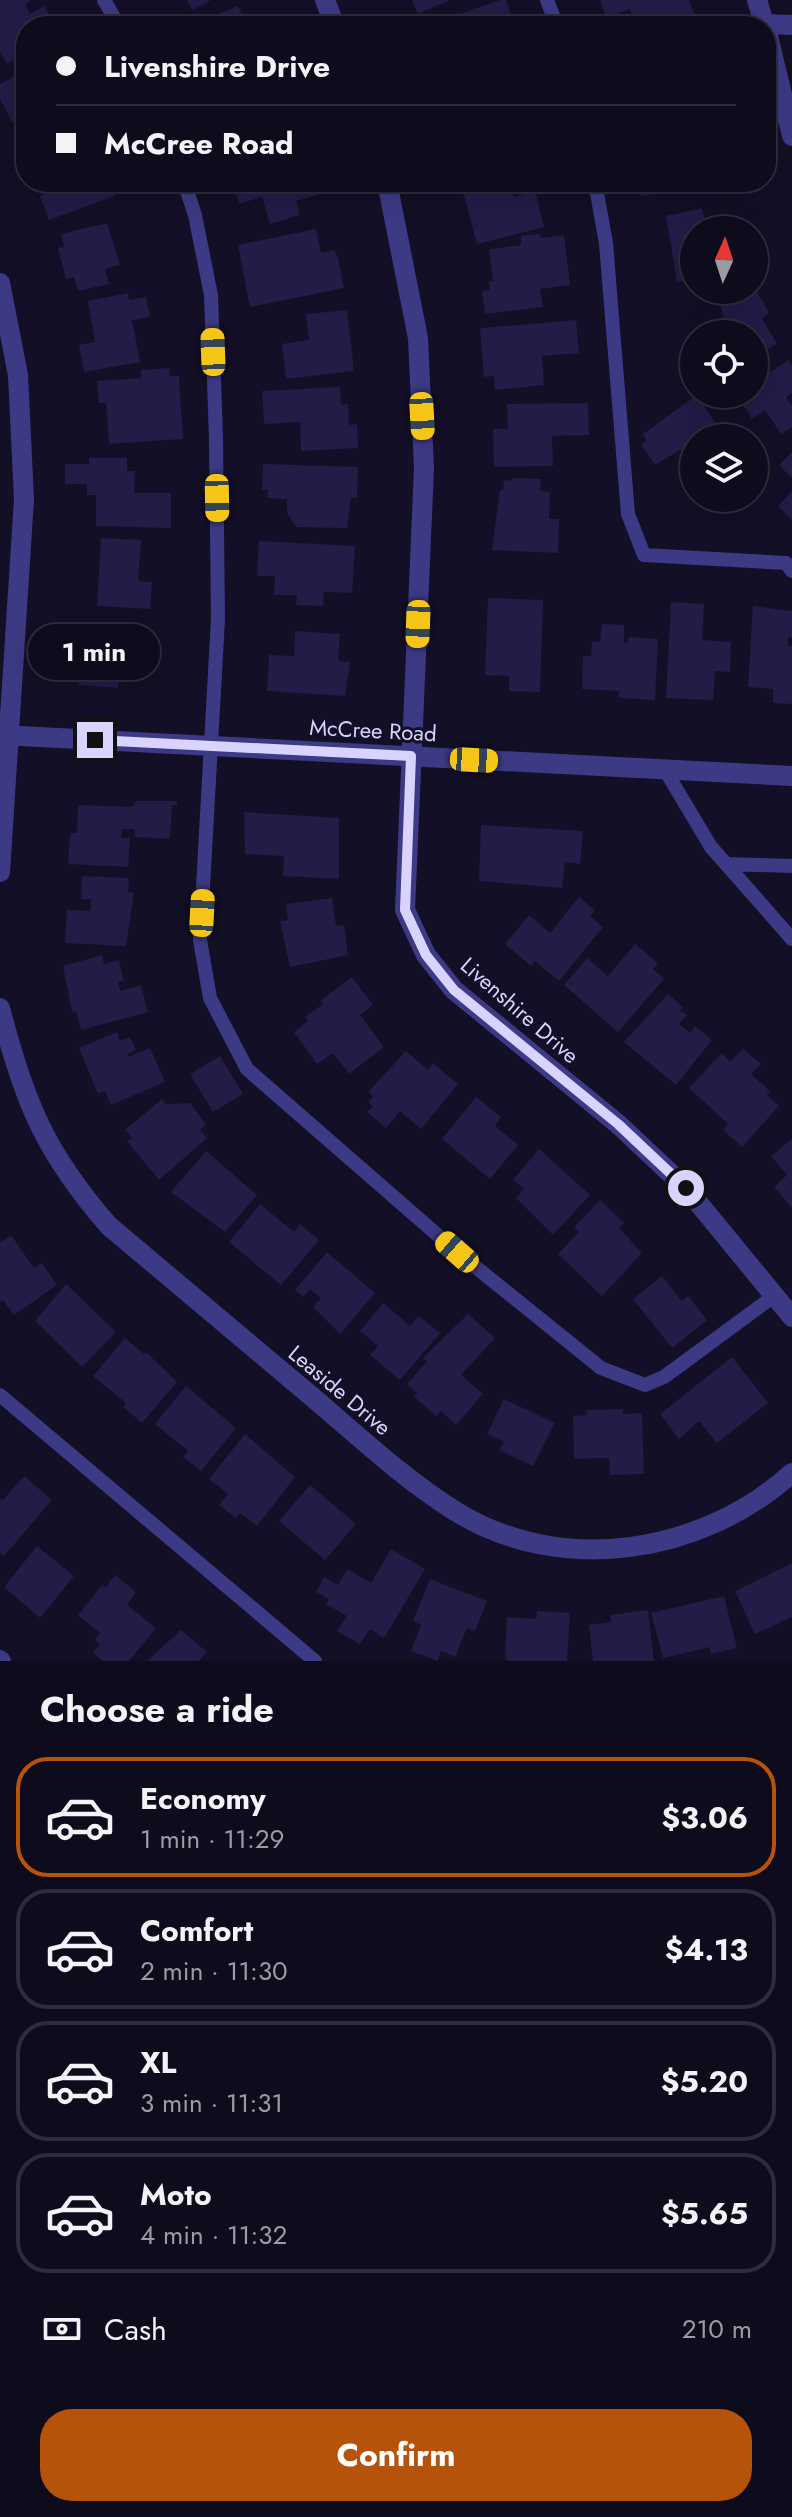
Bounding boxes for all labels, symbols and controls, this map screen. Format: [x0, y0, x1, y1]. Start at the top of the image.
text: Livenshire Drive [104, 45, 330, 88]
text: McCree Road [104, 122, 294, 165]
north arrow [680, 216, 768, 304]
map controls [680, 216, 768, 512]
button: locate [680, 320, 768, 408]
car [200, 328, 226, 376]
car [409, 391, 435, 441]
button: layers [680, 424, 768, 512]
car [205, 474, 229, 522]
car [405, 600, 431, 648]
callout: 1 min [29, 624, 161, 680]
text: 1 min [62, 633, 126, 671]
street label: McCree Road [309, 711, 437, 749]
route end [77, 722, 113, 758]
car [449, 747, 499, 773]
car [189, 888, 215, 938]
street label: Livenshire Drive [454, 949, 586, 1071]
route start [668, 1170, 704, 1206]
car [431, 1227, 483, 1277]
street label: Leaside Drive [282, 1337, 398, 1443]
text: Choose a ride [40, 1683, 274, 1735]
text: Economy [140, 1777, 266, 1820]
icon: car [44, 1781, 116, 1853]
text: $3.06 [662, 1796, 748, 1839]
text: 1 min · 11:29 [140, 1820, 285, 1858]
text: Comfort [140, 1909, 253, 1952]
icon: car [44, 1913, 116, 1985]
text: $4.13 [665, 1928, 748, 1971]
text: 2 min · 11:30 [140, 1952, 288, 1990]
text: XL [140, 2041, 176, 2084]
icon: car [44, 2045, 116, 2117]
text: $5.20 [661, 2060, 748, 2103]
text: 3 min · 11:31 [140, 2084, 283, 2122]
text: Moto [140, 2173, 212, 2216]
icon: car [44, 2177, 116, 2249]
text: $5.65 [661, 2192, 748, 2235]
text: 4 min · 11:32 [140, 2216, 287, 2254]
icon: cash [40, 2307, 84, 2351]
text: Cash [104, 2308, 167, 2351]
text: 210 m [682, 2310, 752, 2348]
button: Confirm [40, 2409, 752, 2501]

